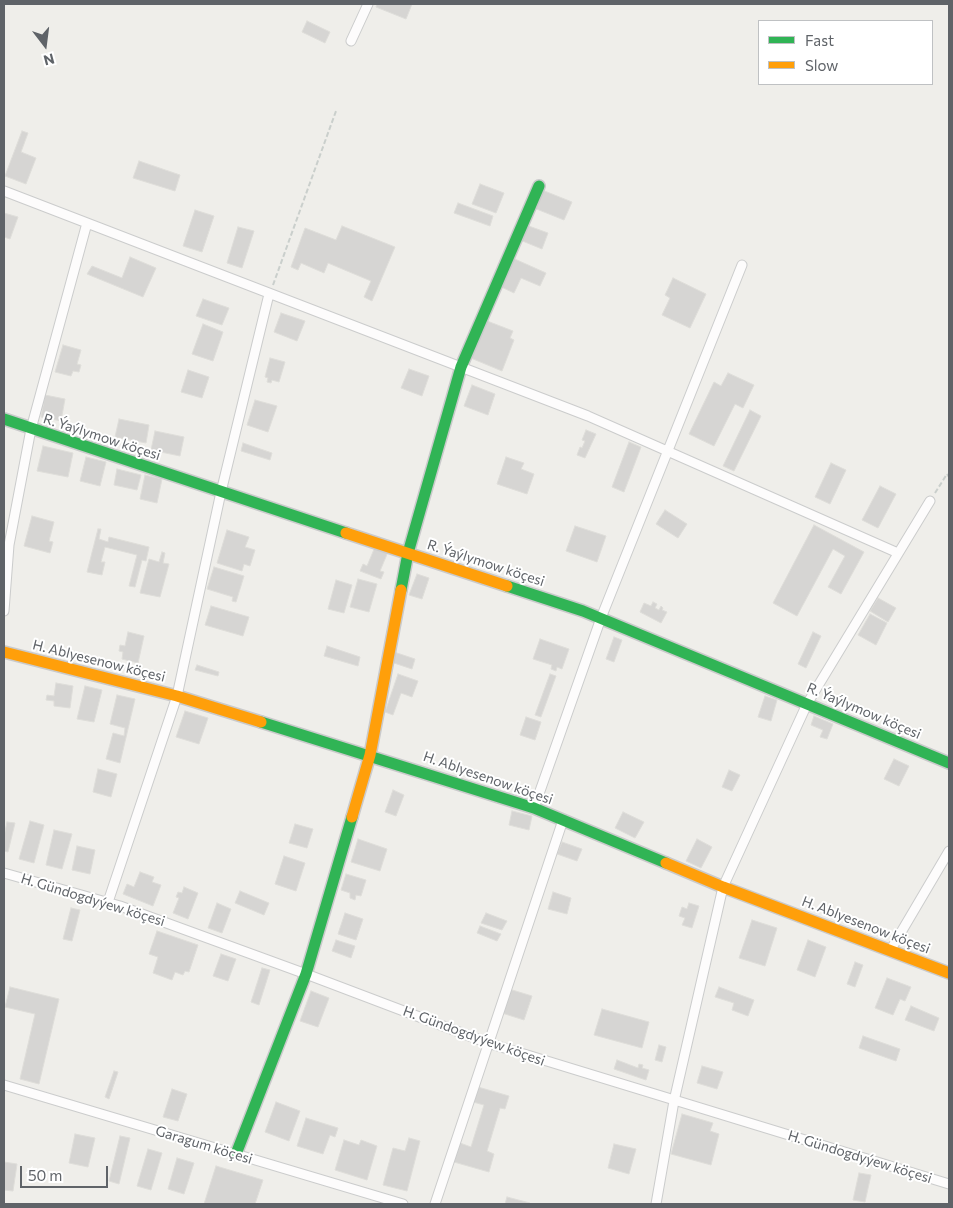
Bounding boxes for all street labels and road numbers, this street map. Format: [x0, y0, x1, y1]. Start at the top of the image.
street label: R. Ýaýlymow köçesi [41, 410, 163, 464]
street label: R. Ýaýlymow köçesi [425, 536, 547, 590]
street label: H. Ablyesenow köçesi [31, 636, 167, 686]
street label: R. Ýaýlymow köçesi [804, 679, 924, 743]
street label: H. Ablyesenow köçesi [421, 748, 555, 808]
street label: H. Gündogdyýew köçesi [19, 870, 167, 930]
street label: H. Ablyesenow köçesi [799, 893, 933, 957]
street label: H. Gündogdyýew köçesi [401, 1002, 547, 1070]
street label: Garagum köçesi [153, 1122, 255, 1168]
street label: H. Gündogdyýew köçesi [786, 1127, 934, 1187]

